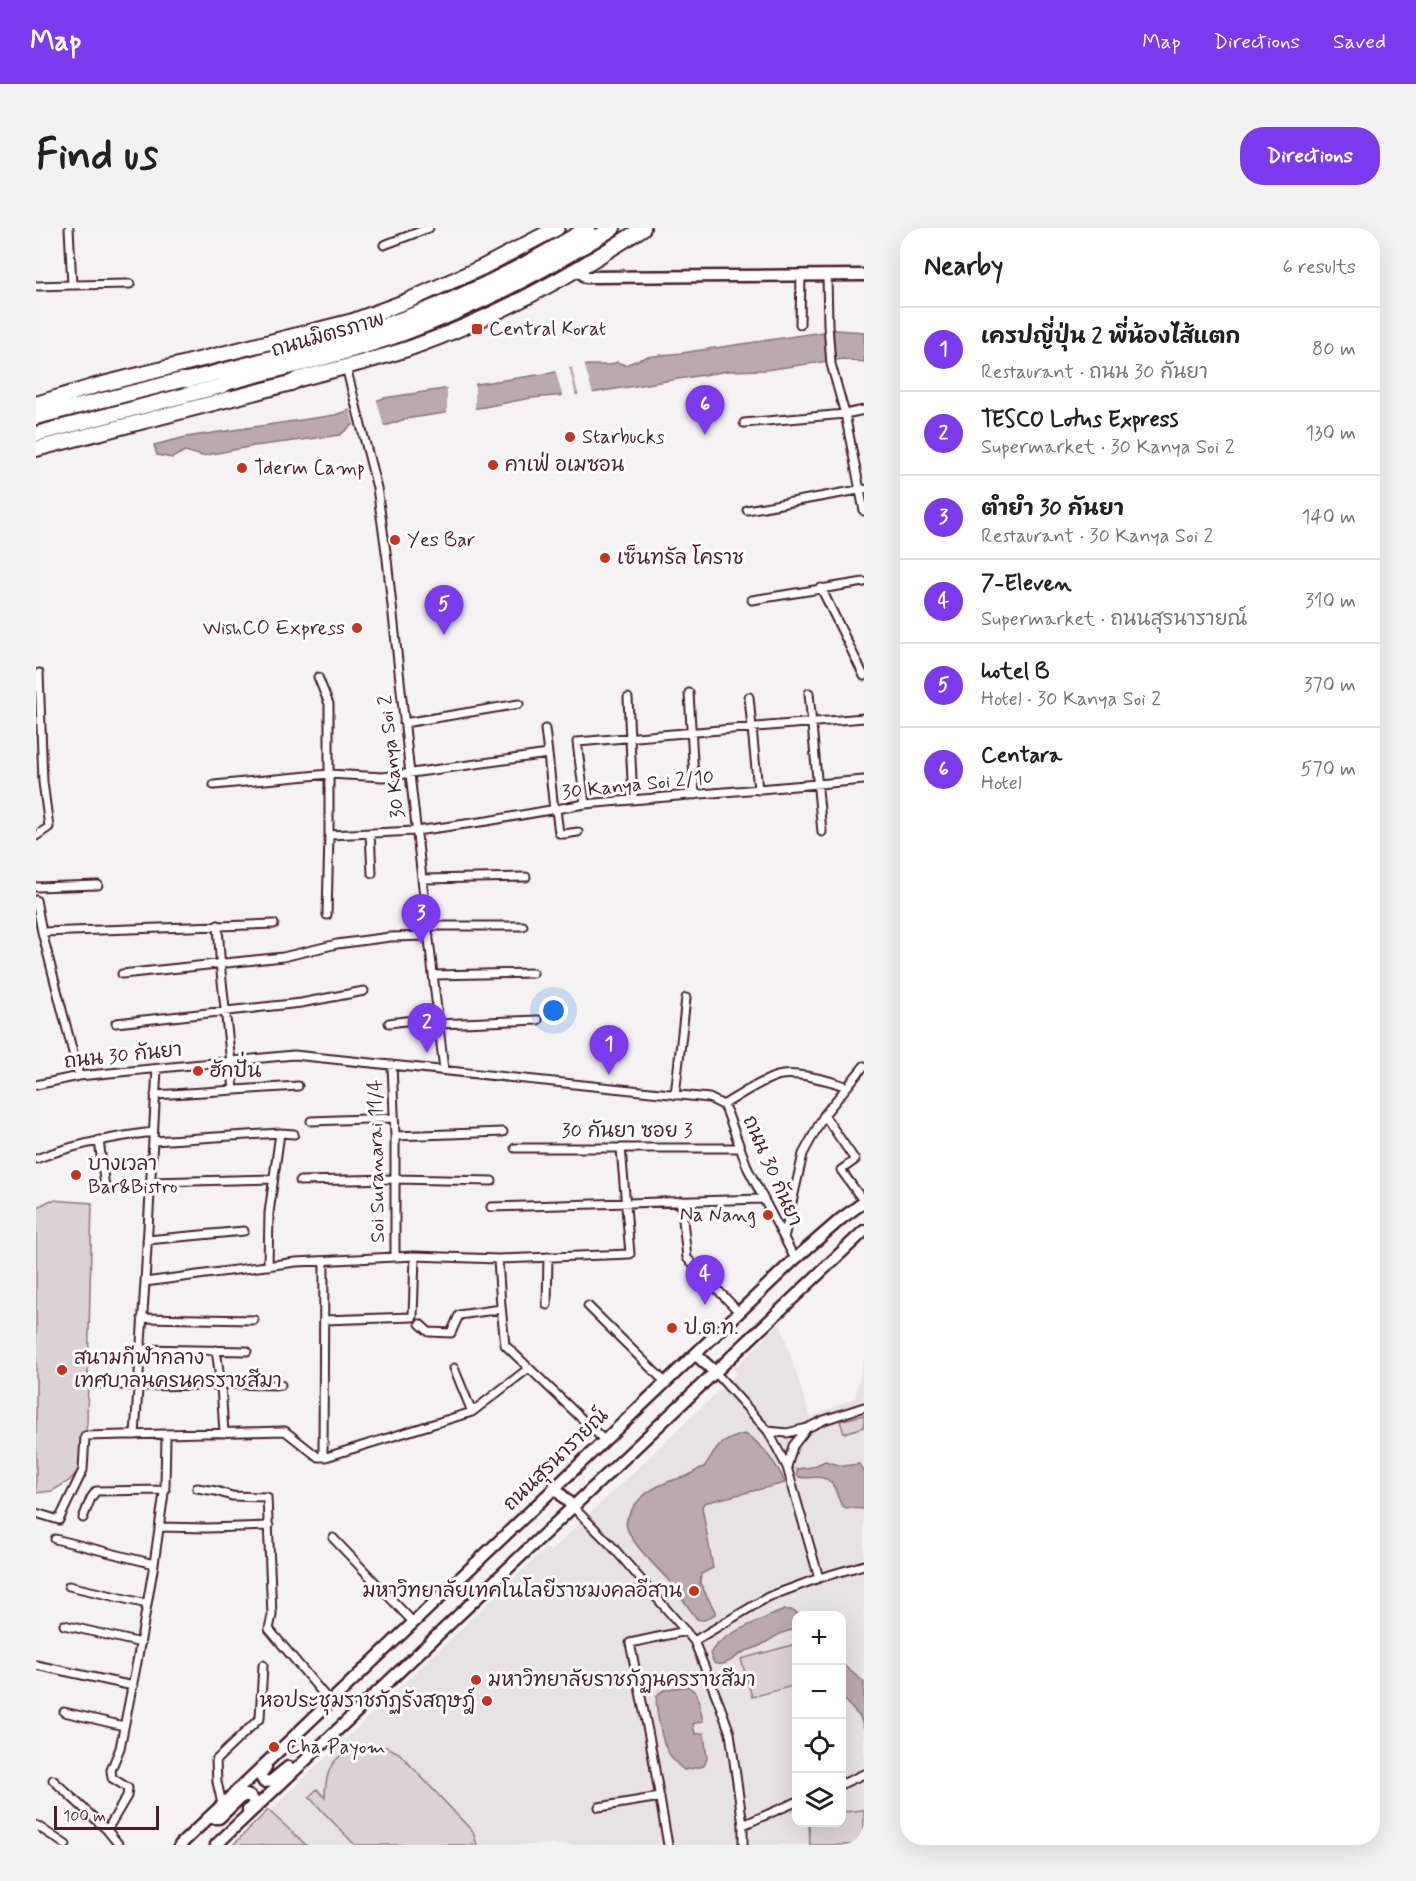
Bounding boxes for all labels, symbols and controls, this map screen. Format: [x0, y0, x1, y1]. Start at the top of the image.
text: Map [30, 24, 81, 61]
text: Map [1142, 28, 1181, 56]
text: Directions [1214, 28, 1300, 56]
text: Saved [1333, 28, 1386, 56]
button: Directions [1240, 127, 1380, 185]
text: Find us [36, 129, 158, 184]
text: Nearby [924, 250, 1003, 284]
text: 6 results [1283, 254, 1356, 281]
street label: ถนนมิตรภาพ [268, 306, 388, 364]
place label: Central Korat [489, 316, 606, 343]
marker: Central Korat [470, 322, 484, 336]
text: เครปญี่ปุ่น 2 พี่น้องไส้แตก [981, 323, 1240, 351]
text: 1 [939, 336, 948, 363]
text: 80 m [1312, 336, 1356, 363]
text: Restaurant · ถนน 30 กันยา [981, 359, 1208, 386]
pin: 6 [686, 386, 724, 435]
text: TESCO Lotus Express [981, 406, 1178, 434]
text: 2 [939, 420, 948, 447]
text: 130 m [1305, 420, 1356, 447]
place label: Starbucks [582, 424, 665, 451]
marker: Starbucks [563, 430, 577, 444]
text: Supermarket · 30 Kanya Soi 2 [981, 434, 1235, 461]
place label: คาเฟ่ อเมซอน [505, 451, 624, 479]
place label: Tderm Camp [254, 455, 365, 482]
marker: คาเฟ่ อเมซอน [486, 458, 500, 472]
marker: Tderm Camp [235, 461, 249, 475]
text: ตำยำ 30 กันยา [981, 495, 1124, 523]
text: 3 [939, 504, 948, 531]
text: 140 m [1302, 504, 1356, 531]
text: Restaurant · 30 Kanya Soi 2 [981, 523, 1213, 550]
place label: Yes Bar [407, 527, 476, 554]
marker: Yes Bar [388, 533, 402, 547]
place label: เซ็นทรัล โคราช [617, 544, 744, 572]
marker: เซ็นทรัล โคราช [598, 551, 612, 565]
text: 7-Eleven [981, 570, 1071, 598]
pin: 5 [424, 586, 464, 635]
text: 4 [938, 588, 949, 615]
text: 310 m [1305, 588, 1356, 615]
text: Supermarket · ถนนสุรนารายณ์ [981, 606, 1247, 633]
place label: WishCO Express [203, 615, 345, 642]
marker: WishCO Express [350, 621, 364, 635]
text: hotel B [981, 658, 1050, 686]
text: 5 [938, 672, 950, 699]
text: 370 m [1304, 672, 1356, 699]
text: Hotel · 30 Kanya Soi 2 [981, 686, 1161, 713]
street label: 30 Kanya Soi 2 [372, 694, 412, 820]
text: Centara [981, 742, 1062, 770]
text: 6 [938, 756, 949, 783]
text: 570 m [1301, 756, 1356, 783]
street label: 30 Kanya Soi 2/10 [560, 764, 716, 806]
text: Hotel [981, 770, 1022, 797]
pin: 3 [402, 894, 440, 944]
your location [539, 996, 568, 1025]
pin: 2 [408, 1004, 446, 1053]
pin: 1 [590, 1026, 628, 1075]
street label: ถนน 30 กันยา [63, 1036, 183, 1076]
place label: ฮักปั่น [210, 1051, 261, 1085]
marker: ฮักปั่น [191, 1064, 205, 1078]
street label: Soi Suranarai 11/4 [362, 1079, 392, 1243]
street label: ถนน 30 กันยา [736, 1111, 808, 1231]
street label: 30 กันยา ซอย 3 [562, 1118, 692, 1145]
place label: บางเวลา Bar&Bistro [88, 1151, 178, 1201]
marker: บางเวลา Bar&Bistro [69, 1168, 83, 1182]
place label: Na Nang [680, 1202, 756, 1229]
marker: Na Nang [761, 1208, 775, 1222]
pin: 4 [686, 1256, 724, 1305]
place label: ป.ต.ท. [684, 1315, 738, 1342]
marker: ป.ต.ท. [665, 1321, 679, 1335]
place label: สนามกีฬากลาง เทศบาลนครนครราชสีมา [74, 1345, 282, 1395]
marker: สนามกีฬากลาง เทศบาลนครนครราชสีมา [55, 1363, 69, 1377]
street label: ถนนสุรนารายณ์ [497, 1402, 616, 1518]
place label: มหาวิทยาลัยเทคโนโลยีราชมงคลอีสาน [362, 1577, 682, 1605]
marker: มหาวิทยาลัยเทคโนโลยีราชมงคลอีสาน [687, 1584, 701, 1598]
map controls [792, 1611, 846, 1827]
button: + [792, 1611, 846, 1665]
button: − [792, 1665, 846, 1719]
place label: มหาวิทยาลัยราชภัฏนครราชสีมา [488, 1667, 756, 1694]
marker: มหาวิทยาลัยราชภัฏนครราชสีมา [469, 1673, 483, 1687]
place label: หอประชุมราชภัฏรังสฤษฎ์ [260, 1687, 476, 1716]
marker: หอประชุมราชภัฏรังสฤษฎ์ [480, 1694, 494, 1708]
button: locate [792, 1719, 846, 1773]
place label: Cha Payom [286, 1734, 385, 1761]
marker: Cha Payom [267, 1740, 281, 1754]
button: layers [792, 1773, 846, 1827]
scale bar [54, 1803, 159, 1830]
text: 100 m [63, 1806, 106, 1827]

